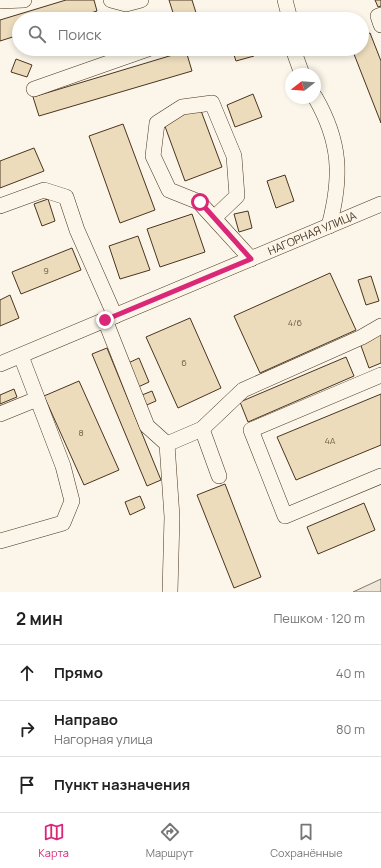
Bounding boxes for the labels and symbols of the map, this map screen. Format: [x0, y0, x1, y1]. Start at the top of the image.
north arrow [285, 68, 321, 104]
route start [191, 193, 209, 211]
street label: НАГОРНАЯ УЛИЦА [265, 207, 358, 258]
house number: 9 [43, 264, 49, 277]
route end [96, 311, 114, 329]
house number: 4/6 [288, 316, 303, 329]
house number: 6 [181, 356, 187, 369]
house number: 8 [78, 426, 84, 439]
house number: 4А [324, 434, 336, 447]

